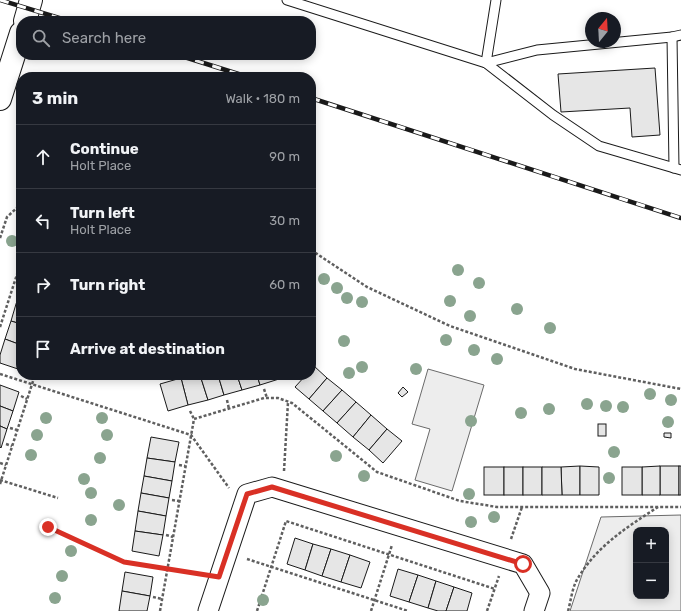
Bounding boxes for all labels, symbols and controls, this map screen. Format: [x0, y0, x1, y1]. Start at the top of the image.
north arrow [585, 12, 621, 48]
search box [16, 16, 316, 60]
icon: search [30, 27, 52, 49]
text: Search here [62, 29, 146, 47]
text: 3 min [32, 88, 78, 108]
text: Walk · 180 m [225, 91, 300, 106]
text: Continue [70, 140, 139, 158]
icon: ahead [32, 146, 54, 168]
text: 90 m [269, 149, 300, 164]
text: Holt Place [70, 158, 131, 173]
text: Turn left [70, 204, 135, 222]
icon: left [32, 210, 54, 232]
text: 30 m [269, 213, 300, 228]
text: Holt Place [70, 222, 131, 237]
icon: right [32, 274, 54, 296]
text: Turn right [70, 276, 145, 294]
text: 60 m [269, 277, 300, 292]
icon: arrive [32, 338, 54, 360]
text: Arrive at destination [70, 340, 225, 358]
route end [39, 518, 57, 536]
map controls [633, 527, 669, 599]
button: + [633, 527, 669, 563]
route start [514, 555, 532, 573]
button: − [633, 563, 669, 599]

